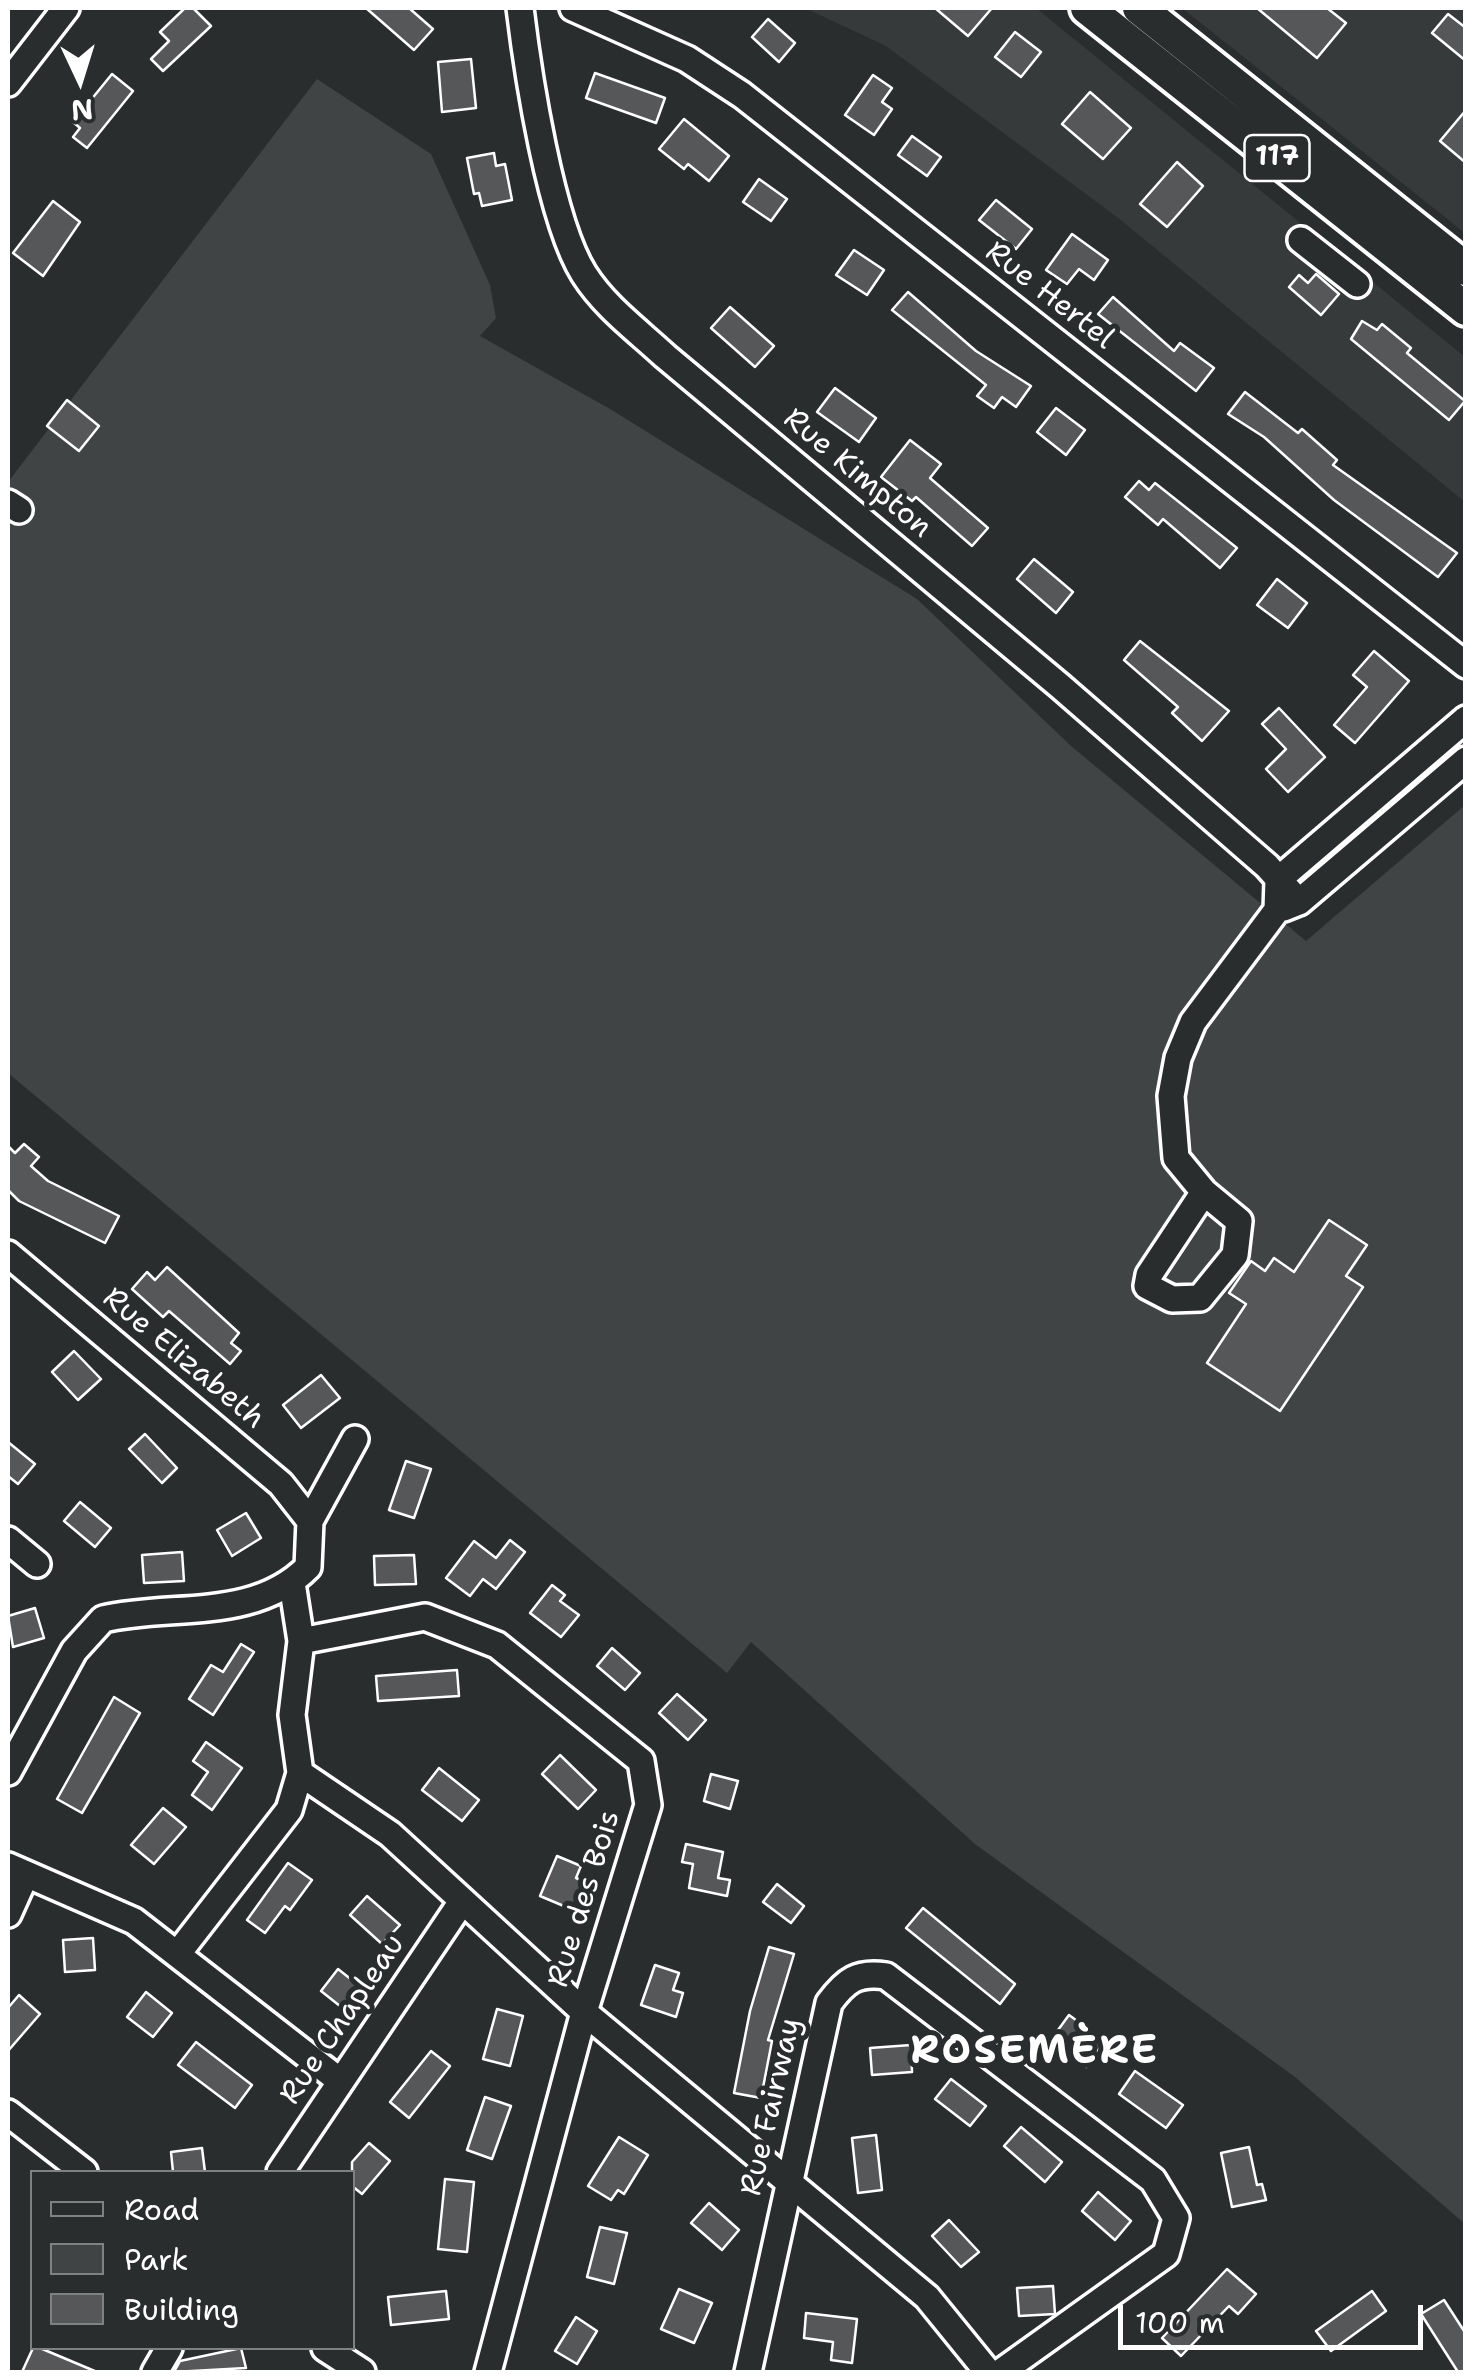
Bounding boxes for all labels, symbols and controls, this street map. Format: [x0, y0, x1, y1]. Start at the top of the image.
north arrow [30, 30, 130, 130]
text: N [70, 90, 94, 130]
road number: 117 [1244, 135, 1310, 181]
street label: Rue Hertel [977, 235, 1121, 357]
street label: Rue Kimpton [776, 402, 938, 546]
street label: Rue Elizabeth [95, 1281, 271, 1437]
street label: Rue des Bois [541, 1806, 629, 1992]
street label: Rue Chapleau [273, 1928, 413, 2112]
street label: Rue Fairway [734, 2015, 810, 2199]
district label: ROSEMÈRE [910, 2029, 1160, 2077]
legend [30, 2170, 355, 2350]
text: Road [124, 2189, 199, 2230]
text: Park [124, 2239, 188, 2280]
scale bar [1123, 2285, 1428, 2347]
text: Building [124, 2289, 239, 2330]
text: 100 m [1135, 2302, 1225, 2343]

